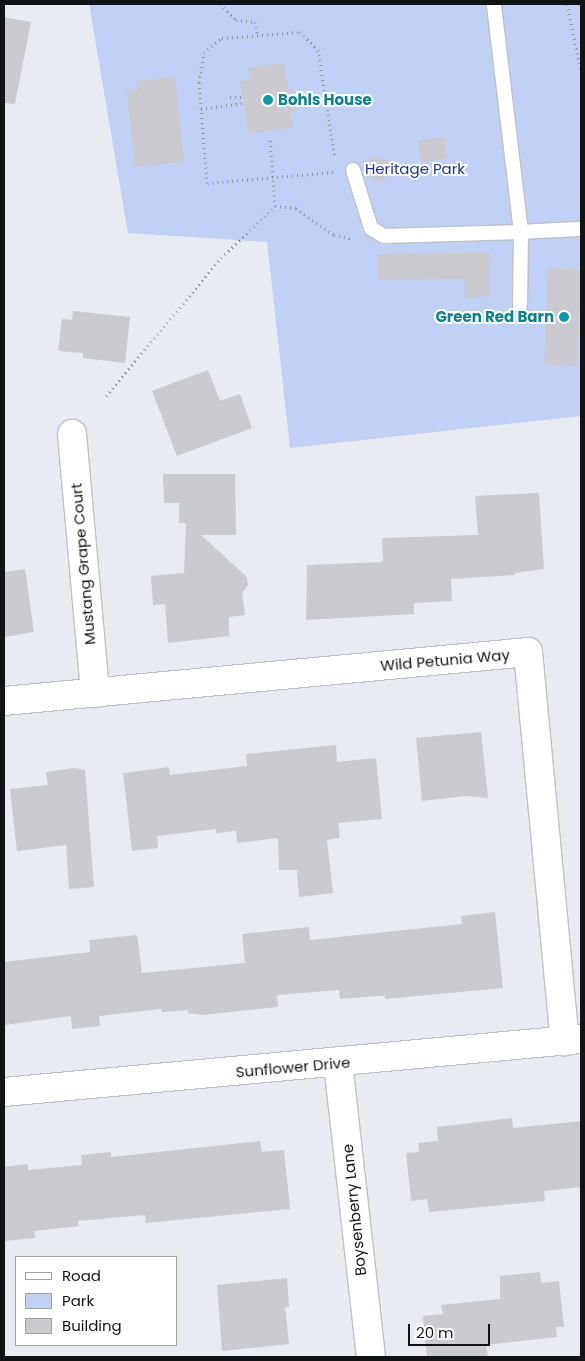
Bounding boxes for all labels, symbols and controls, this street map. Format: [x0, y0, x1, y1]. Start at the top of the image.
place label: Bohls House [278, 91, 372, 109]
marker: Bohls House [262, 94, 274, 106]
park label: Heritage Park [365, 160, 465, 178]
place label: Green Red Barn [435, 308, 554, 326]
marker: Green Red Barn [558, 311, 570, 323]
street label: Mustang Grape Court [67, 482, 99, 646]
street label: Wild Petunia Way [380, 645, 510, 675]
street label: Sunflower Drive [235, 1053, 351, 1081]
street label: Boysenberry Lane [338, 1143, 370, 1277]
legend [15, 1256, 178, 1346]
text: Road [62, 1265, 101, 1286]
text: Park [62, 1290, 94, 1311]
scale bar [410, 1314, 492, 1346]
text: Building [62, 1315, 122, 1336]
text: 20 m [416, 1322, 454, 1343]

